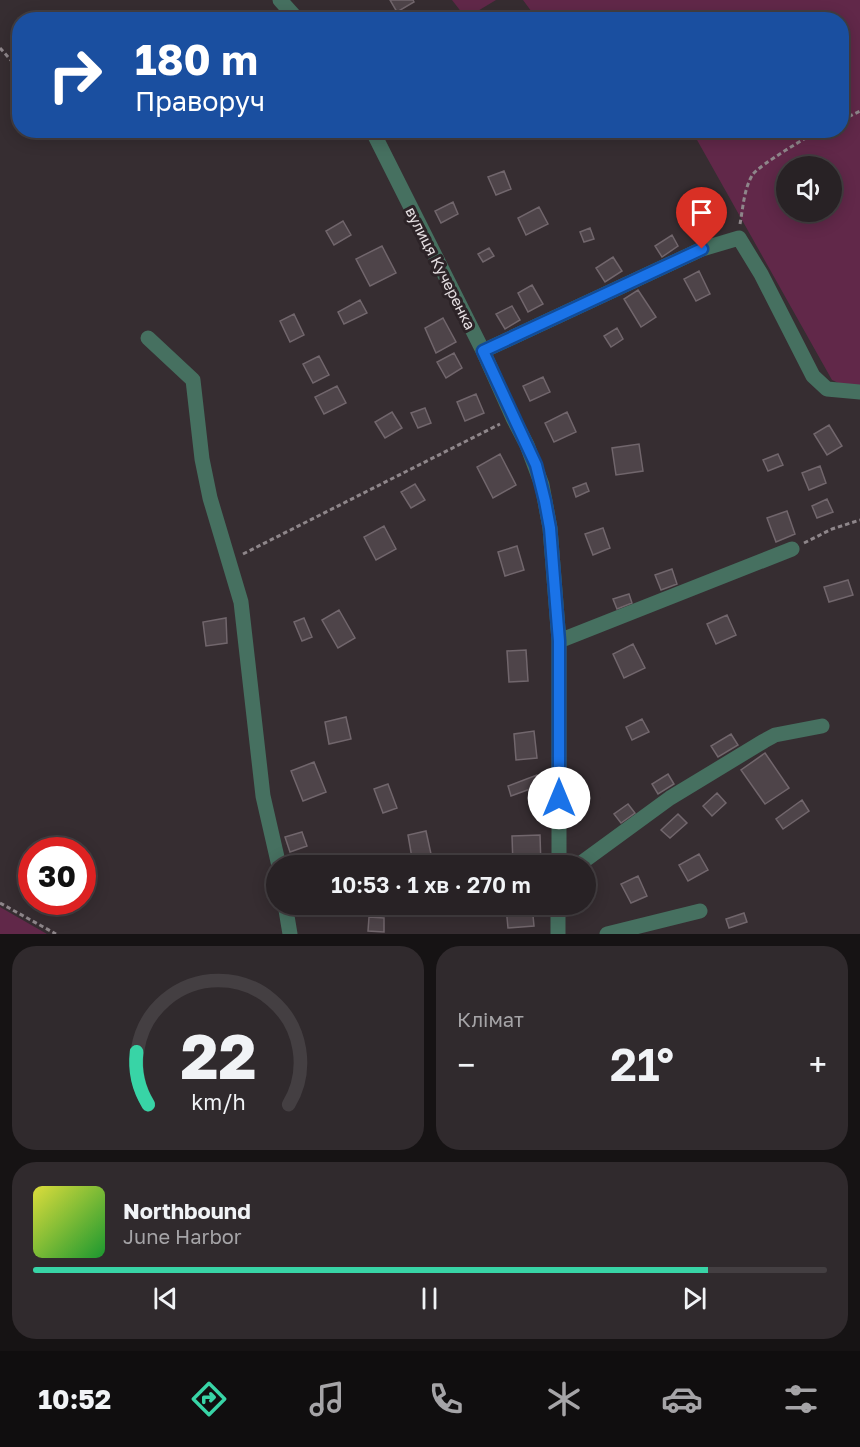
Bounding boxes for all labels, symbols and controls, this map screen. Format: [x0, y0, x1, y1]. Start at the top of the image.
text: 180 m [135, 34, 258, 84]
icon: right [36, 36, 114, 114]
text: Праворуч [135, 85, 265, 117]
map controls [776, 156, 842, 222]
button: sound [776, 156, 842, 222]
pin [676, 187, 727, 249]
icon: arrive [685, 196, 718, 229]
street label: вулиця Кучеренка [402, 204, 480, 332]
position arrow [527, 766, 591, 830]
speed limit sign: 30 [18, 837, 96, 915]
text: 10:53 · 1 хв · 270 m [331, 871, 531, 898]
text: Клімат [457, 1007, 524, 1031]
text: 22 [180, 1018, 256, 1093]
text: 21° [610, 1037, 674, 1091]
text: − [457, 1045, 475, 1084]
text: + [809, 1045, 827, 1084]
text: km/h [191, 1089, 245, 1115]
text: Northbound [123, 1197, 251, 1224]
text: June Harbor [123, 1224, 242, 1248]
icon: previous [149, 1282, 182, 1315]
icon: pause [413, 1282, 446, 1315]
icon: next [678, 1282, 711, 1315]
icon: directions [188, 1378, 230, 1420]
icon: music [306, 1378, 348, 1420]
icon: phone [425, 1378, 467, 1420]
icon: climate [543, 1378, 585, 1420]
icon: car [661, 1378, 703, 1420]
icon: filters [780, 1378, 822, 1420]
text: 10:52 [38, 1383, 111, 1415]

